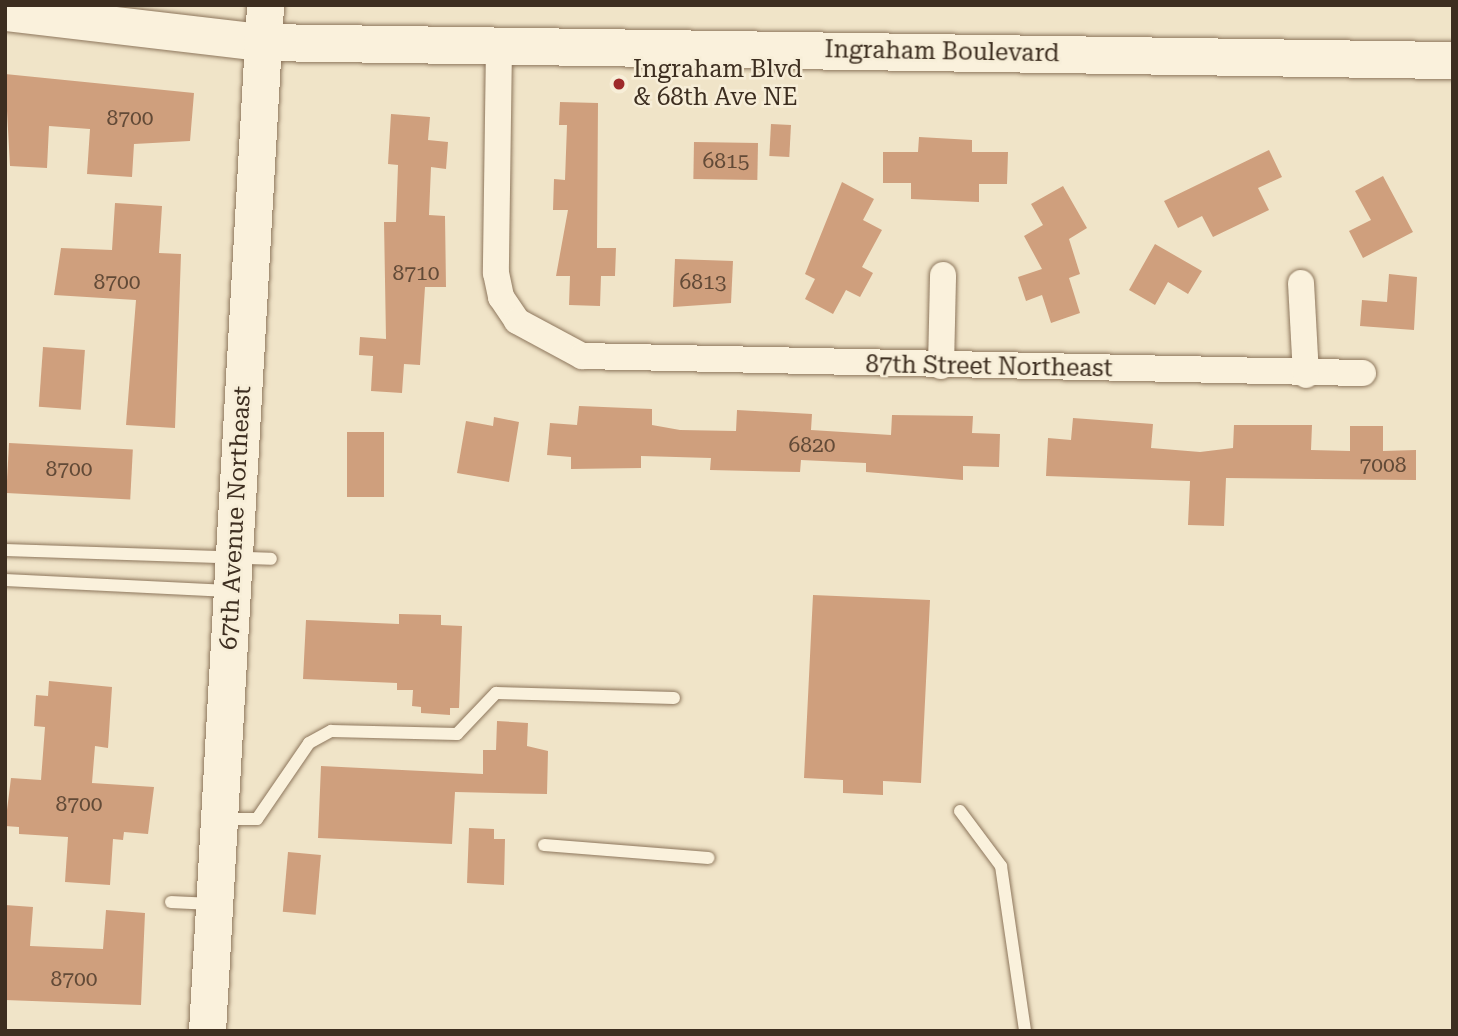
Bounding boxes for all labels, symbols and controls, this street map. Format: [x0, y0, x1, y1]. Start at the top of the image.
street label: Ingraham Boulevard [824, 36, 1060, 68]
place label: Ingraham Blvd & 68th Ave NE [633, 56, 802, 112]
marker: Ingraham Blvd & 68th Ave NE [611, 76, 627, 92]
house number: 8700 [106, 105, 154, 131]
house number: 6815 [702, 148, 750, 174]
house number: 8710 [392, 260, 440, 286]
house number: 8700 [93, 269, 141, 295]
house number: 6813 [679, 269, 727, 295]
street label: 87th Street Northeast [865, 350, 1113, 384]
street label: 67th Avenue Northeast [215, 385, 257, 651]
house number: 6820 [788, 432, 836, 458]
house number: 7008 [1359, 452, 1407, 478]
house number: 8700 [45, 456, 93, 482]
house number: 8700 [55, 791, 103, 817]
house number: 8700 [50, 966, 98, 992]

